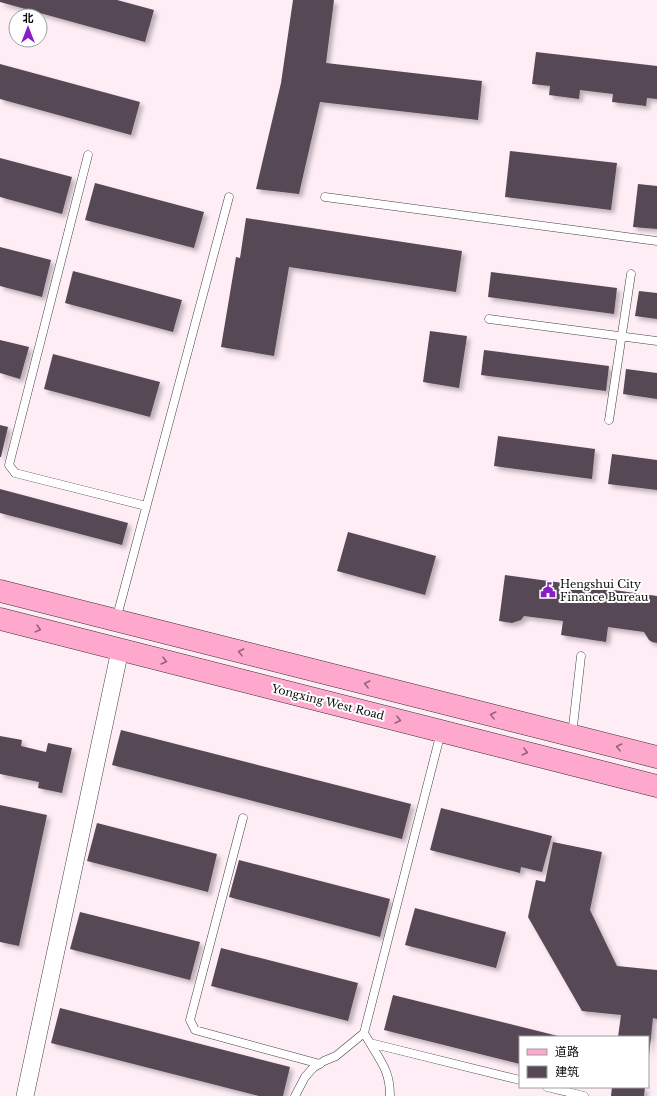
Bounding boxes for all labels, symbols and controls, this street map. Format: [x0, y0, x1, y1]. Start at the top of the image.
north arrow [8, 8, 48, 48]
text: 北 [23, 11, 34, 25]
place label: Hengshui City Finance Bureau [560, 577, 649, 604]
public building icon: Hengshui City Finance Bureau [539, 581, 557, 599]
one-way arrow [34, 624, 41, 633]
one-way arrow [238, 648, 245, 657]
one-way arrow [160, 656, 167, 665]
one-way arrow [364, 680, 370, 688]
street label: Yongxing West Road [269, 681, 386, 723]
one-way arrow [490, 712, 496, 720]
one-way arrow [395, 715, 402, 724]
one-way arrow [616, 743, 623, 752]
one-way arrow [521, 747, 528, 756]
legend [519, 1036, 649, 1088]
text: 道路 [555, 1044, 579, 1059]
text: 建筑 [555, 1064, 579, 1079]

